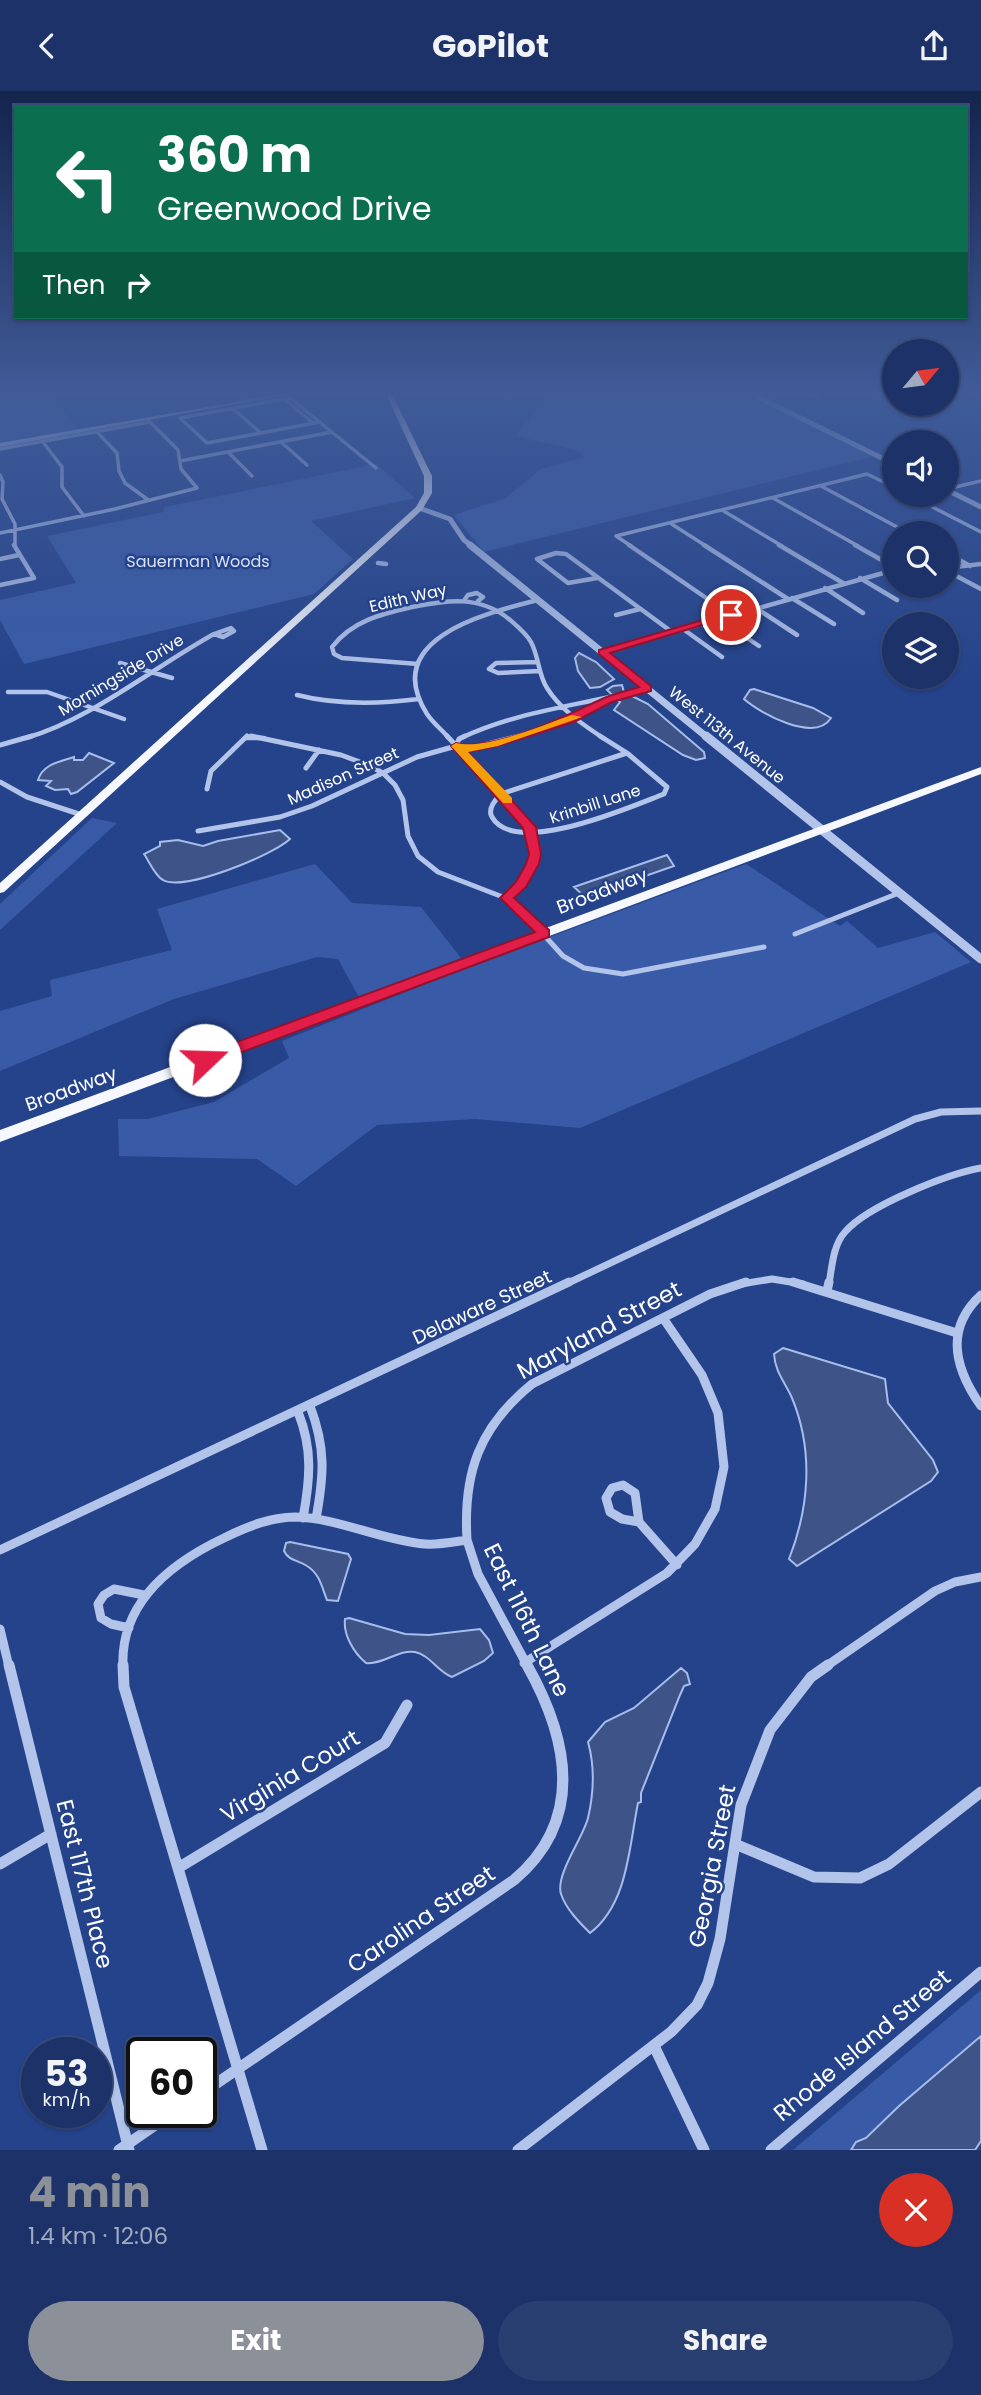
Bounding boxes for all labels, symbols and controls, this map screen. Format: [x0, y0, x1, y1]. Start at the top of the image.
text: GoPilot [432, 23, 549, 68]
icon: back [28, 27, 66, 65]
icon: share [915, 27, 953, 65]
text: 360 m [157, 121, 312, 189]
icon: left [42, 133, 133, 224]
text: Greenwood Drive [157, 186, 432, 231]
icon: right [119, 266, 157, 304]
text: Then [42, 267, 105, 303]
north arrow [882, 339, 959, 417]
map controls [882, 339, 959, 689]
button: sound [882, 430, 959, 507]
button: search [882, 521, 959, 598]
park label: Sauerman Woods [126, 550, 270, 573]
street label: Edith Way [367, 578, 449, 618]
pin [701, 585, 761, 645]
icon: arrive [712, 596, 750, 634]
button: layers [882, 612, 959, 689]
street label: Morningside Drive [54, 628, 188, 722]
street label: West 113th Avenue [664, 681, 790, 789]
street label: Madison Street [284, 741, 402, 811]
street label: Krinbill Lane [547, 778, 644, 830]
street label: Broadway [552, 861, 652, 921]
position arrow [168, 1023, 242, 1097]
street label: Broadway [21, 1060, 121, 1118]
street label: Delaware Street [408, 1263, 556, 1351]
street label: Maryland Street [511, 1273, 687, 1387]
street label: East 116th Lane [476, 1538, 578, 1702]
street label: Virginia Court [214, 1722, 366, 1830]
street label: Georgia Street [680, 1782, 744, 1950]
street label: East 117th Place [49, 1796, 121, 1972]
street label: Carolina Street [341, 1858, 501, 1980]
street label: Rhode Island Street [767, 1961, 957, 2129]
speed limit sign: 60 [126, 2037, 217, 2128]
text: 53 [45, 2049, 88, 2098]
text: km/h [43, 2087, 90, 2112]
text: 4 min [28, 2163, 151, 2222]
button: close [879, 2173, 953, 2247]
text: 1.4 km · 12:06 [28, 2220, 168, 2252]
button: Exit [28, 2301, 484, 2381]
button: Share [498, 2301, 953, 2381]

